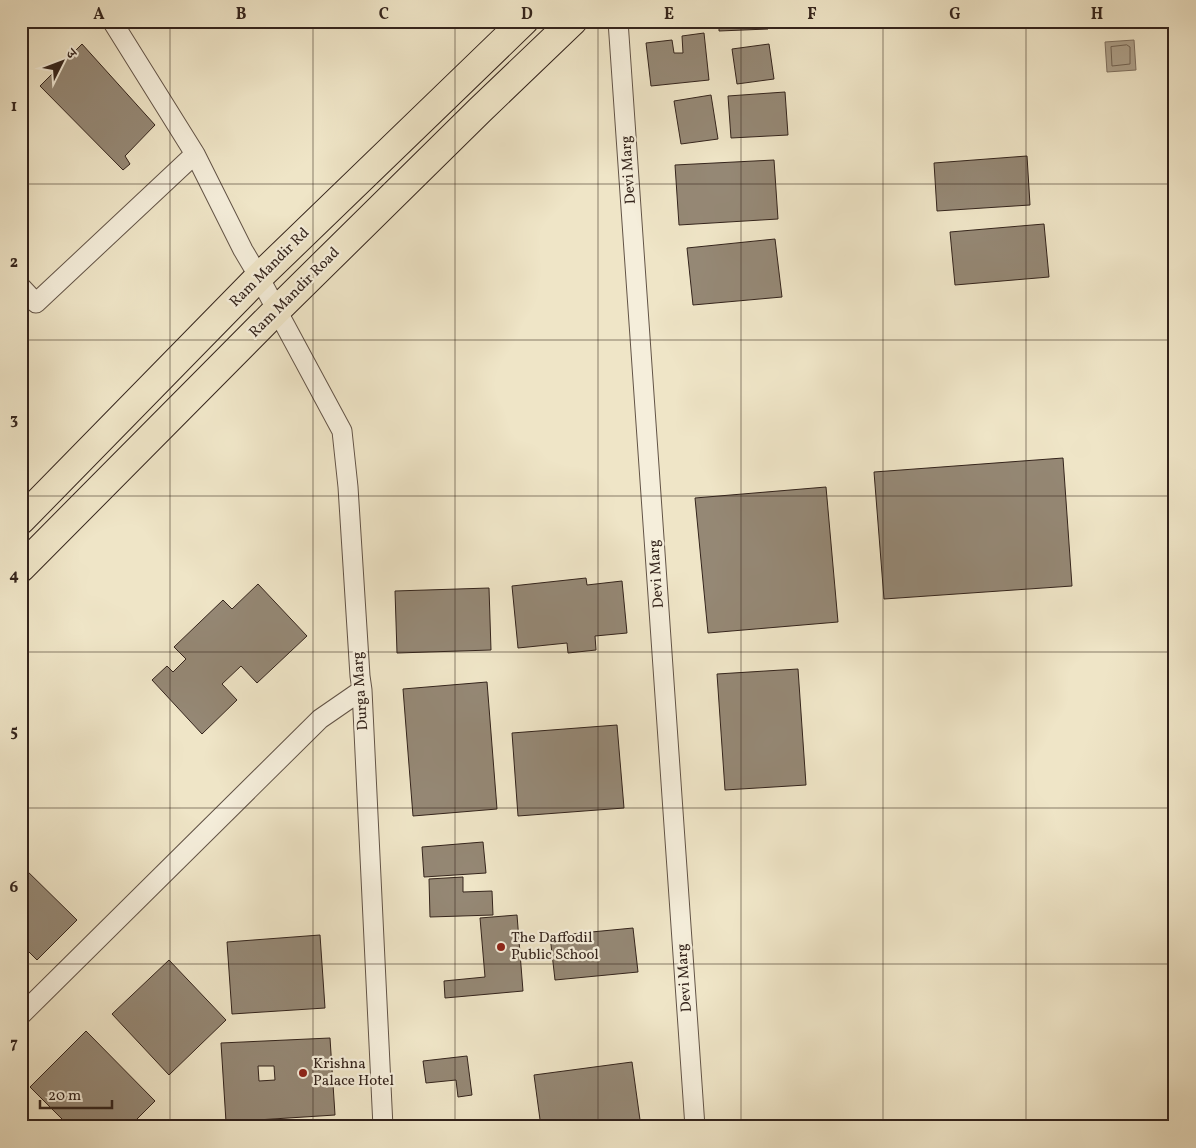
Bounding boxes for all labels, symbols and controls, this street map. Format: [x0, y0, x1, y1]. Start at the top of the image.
text: A [93, 4, 105, 26]
text: B [236, 4, 247, 26]
text: C [379, 4, 389, 26]
text: D [521, 4, 533, 26]
text: E [664, 4, 674, 26]
text: F [807, 4, 817, 26]
text: G [949, 4, 961, 26]
text: H [1091, 4, 1103, 26]
north arrow [38, 38, 88, 88]
text: उ [60, 45, 81, 64]
text: 1 [11, 96, 17, 118]
street label: Devi Marg [616, 135, 642, 205]
street label: Ram Mandir Rd [225, 223, 315, 313]
street label: Ram Mandir Road [245, 243, 345, 343]
text: 2 [10, 252, 18, 274]
text: 3 [10, 409, 18, 431]
street label: Devi Marg [644, 539, 670, 609]
text: 4 [9, 565, 19, 587]
street label: Durga Marg [348, 650, 374, 731]
text: 5 [10, 721, 18, 743]
text: 6 [10, 877, 19, 899]
place label: The Daffodil Public School [511, 928, 599, 966]
marker: The Daffodil Public School [495, 941, 507, 953]
street label: Devi Marg [672, 943, 698, 1013]
text: 7 [10, 1033, 18, 1055]
place label: Krishna Palace Hotel [313, 1054, 394, 1092]
marker: Krishna Palace Hotel [297, 1067, 309, 1079]
scale bar [40, 1078, 112, 1110]
text: 20 m [48, 1086, 81, 1107]

